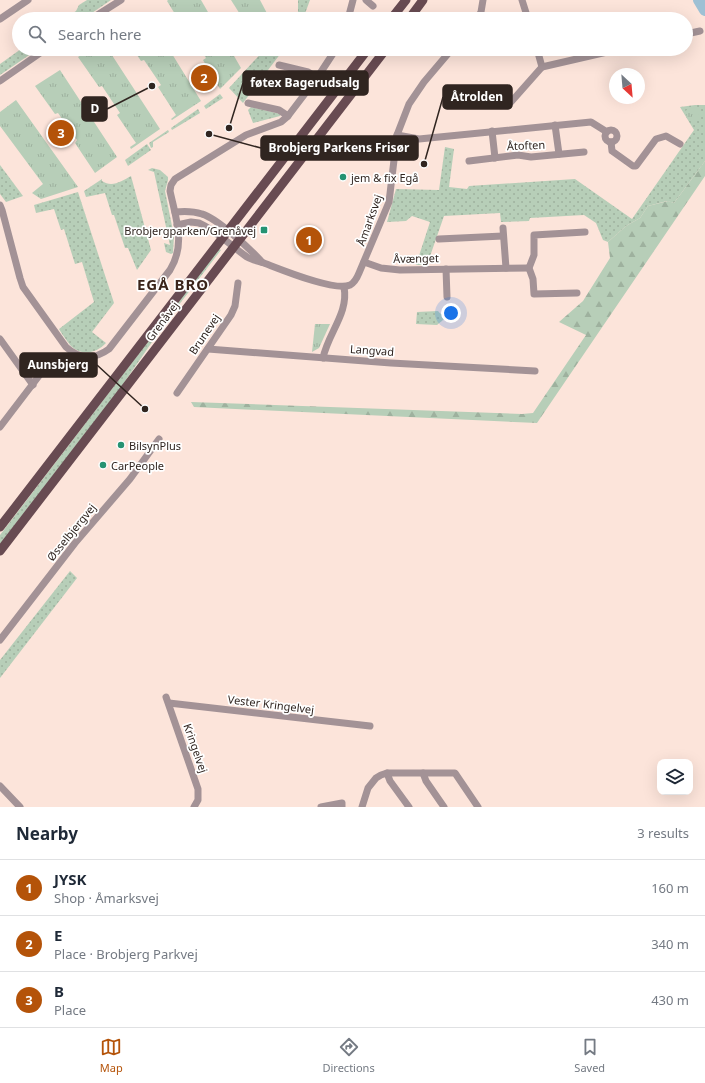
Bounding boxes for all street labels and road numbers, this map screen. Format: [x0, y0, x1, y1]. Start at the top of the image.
street label: Åtoften [507, 137, 545, 153]
street label: Åmarksvej [353, 192, 385, 248]
street label: Åvænget [393, 250, 439, 266]
street label: Grenåvej [142, 298, 182, 344]
street label: Brunevej [185, 311, 223, 357]
street label: Langvad [350, 341, 394, 359]
street label: Øsselbjergvej [43, 500, 99, 564]
street label: Vester Kringelvej [227, 691, 315, 717]
street label: Kringelvej [181, 721, 211, 775]

